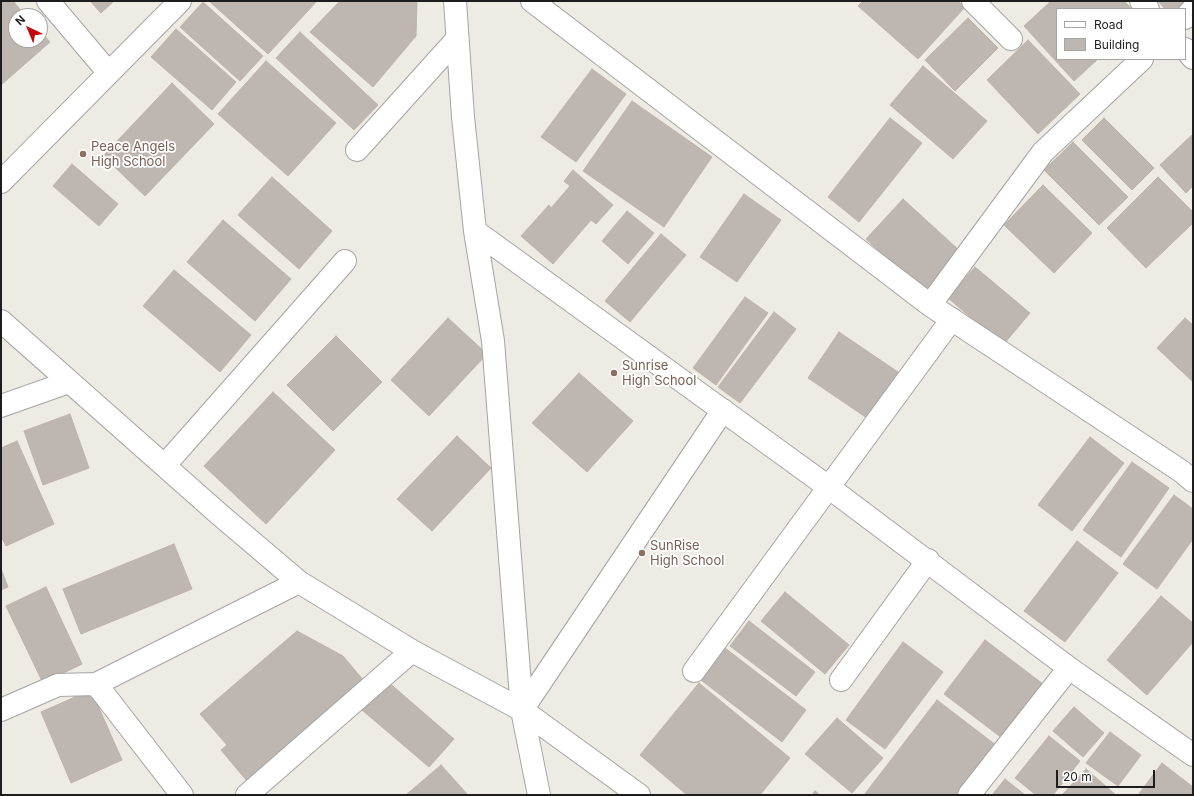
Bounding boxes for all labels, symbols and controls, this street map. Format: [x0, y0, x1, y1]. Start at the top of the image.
north arrow [8, 8, 48, 48]
legend [1056, 8, 1186, 60]
text: N [12, 12, 28, 28]
text: Road [1094, 17, 1123, 32]
text: Building [1094, 37, 1139, 52]
place label: Peace Angels High School [91, 139, 175, 170]
marker: Peace Angels High School [78, 149, 88, 159]
place label: Sunrise High School [622, 358, 696, 389]
marker: Sunrise High School [609, 368, 619, 378]
place label: SunRise High School [650, 538, 724, 569]
marker: SunRise High School [637, 548, 647, 558]
scale bar [1058, 762, 1157, 788]
text: 20 m [1063, 769, 1092, 784]

